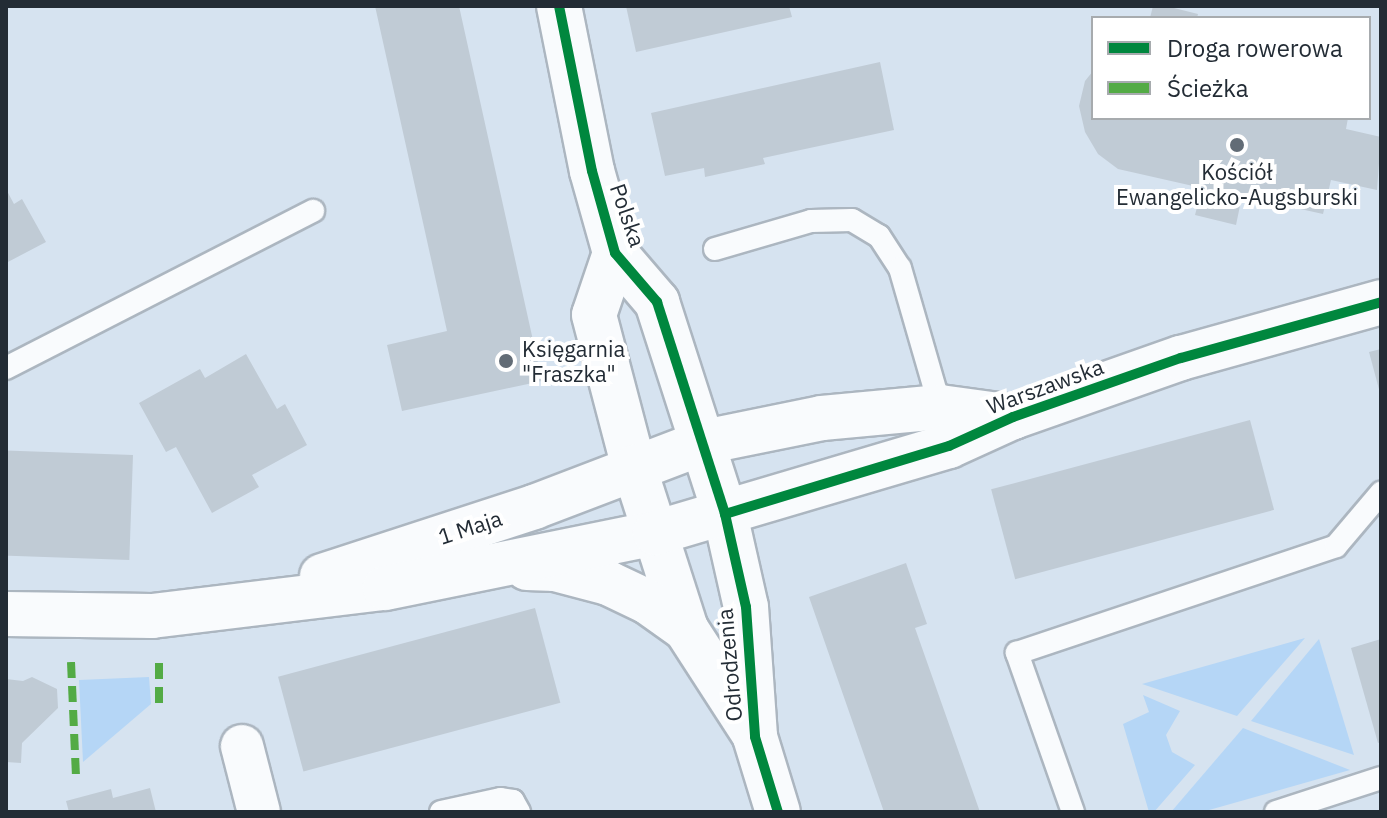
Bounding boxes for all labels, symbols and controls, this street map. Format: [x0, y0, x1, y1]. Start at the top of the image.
legend [1091, 16, 1371, 120]
text: Droga rowerowa [1167, 32, 1343, 64]
text: Ścieżka [1167, 72, 1249, 104]
marker: Kościół Ewangelicko-Augsburski [1228, 136, 1246, 154]
place label: Kościół Ewangelicko-Augsburski [1116, 158, 1358, 210]
street label: Polska [605, 180, 651, 250]
place label: Księgarnia "Fraszka" [522, 335, 625, 386]
marker: Księgarnia "Fraszka" [497, 352, 515, 370]
street label: Warszawska [983, 353, 1107, 419]
street label: 1 Maja [435, 504, 505, 550]
street label: Odrodzenia [711, 607, 747, 723]

